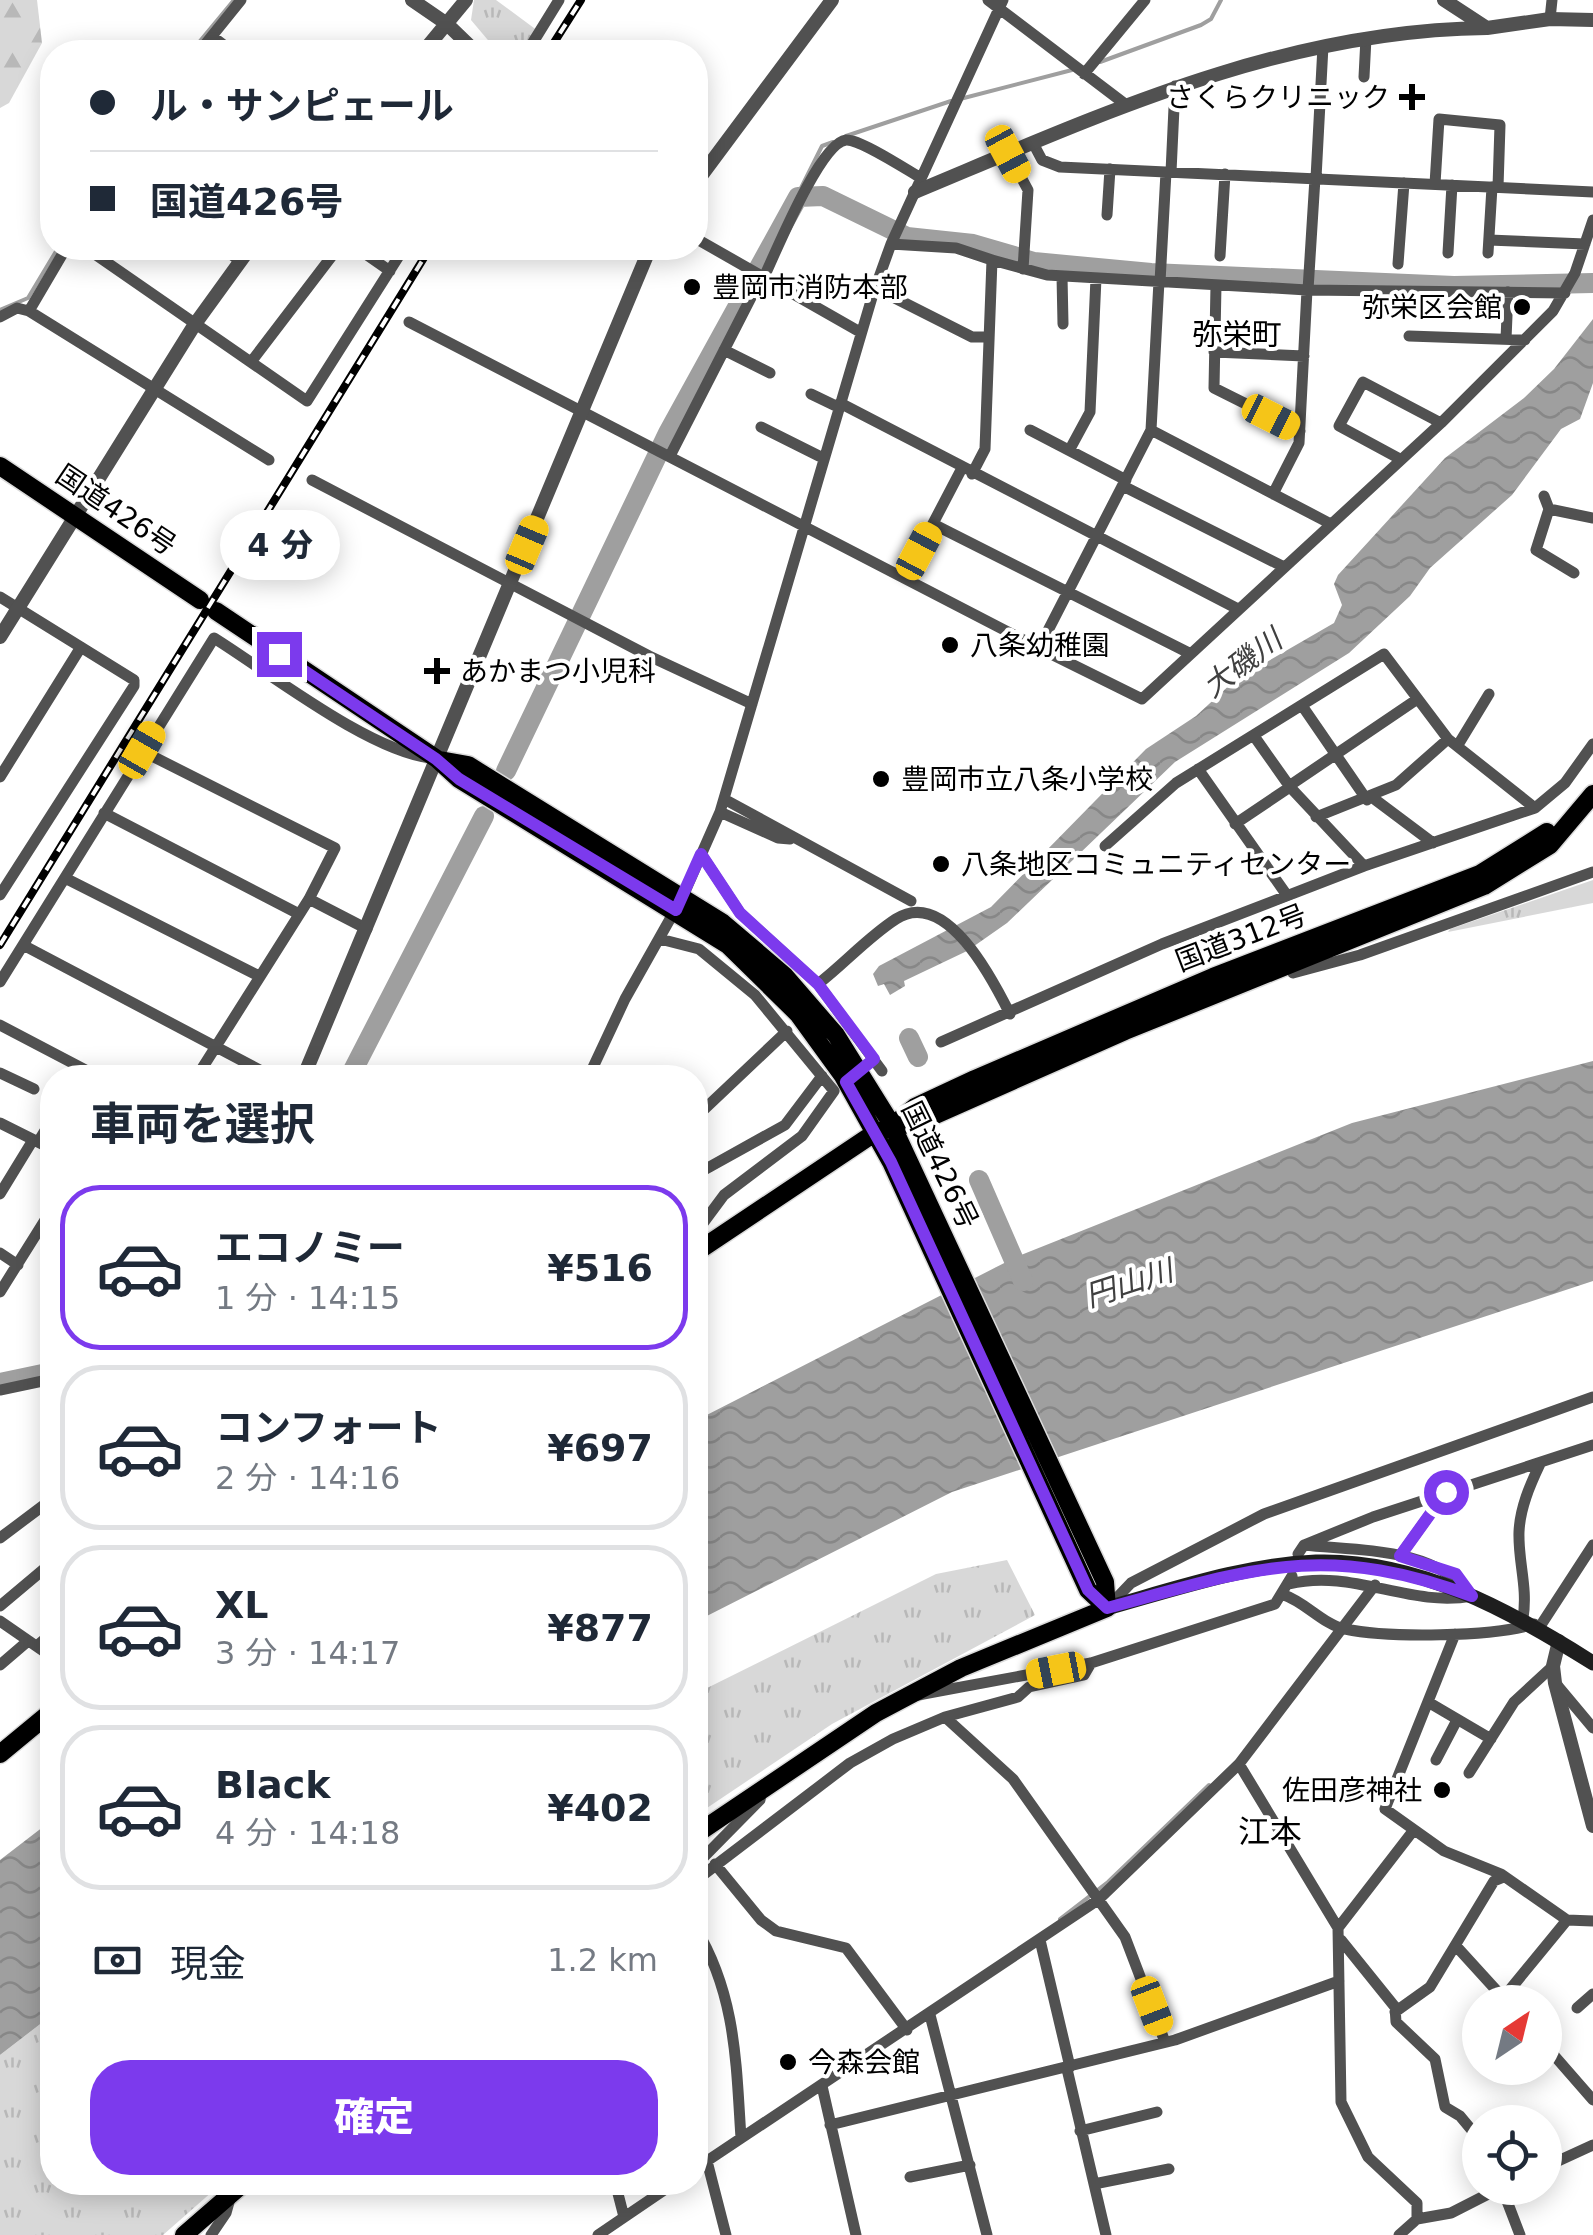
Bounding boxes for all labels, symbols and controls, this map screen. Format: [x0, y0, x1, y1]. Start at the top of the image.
place label: さくらクリニック [1166, 81, 1390, 114]
text: ル・サンピェール [150, 84, 454, 128]
marker: さくらクリニック [1399, 84, 1425, 110]
car [981, 120, 1035, 188]
text: 国道426号 [150, 180, 343, 224]
place label: 豊岡市消防本部 [712, 271, 908, 304]
marker: 豊岡市消防本部 [681, 276, 703, 298]
place label: 弥栄区会館 [1362, 291, 1502, 324]
marker: 弥栄区会館 [1511, 296, 1533, 318]
district label: 弥栄町 [1192, 317, 1282, 352]
car [1237, 390, 1305, 444]
street label: 国道426号 [50, 458, 182, 562]
callout: 4 分 [219, 509, 339, 579]
car [501, 512, 553, 578]
car [892, 517, 946, 585]
text: 4 分 [247, 526, 313, 564]
water label: 大磯川 [1196, 620, 1291, 704]
place label: 八条幼稚園 [970, 629, 1110, 662]
route end [257, 632, 302, 677]
marker: 八条幼稚園 [939, 634, 961, 656]
place label: あかまつ小児科 [460, 655, 656, 688]
marker: あかまつ小児科 [424, 658, 450, 684]
car [114, 717, 170, 783]
place label: 豊岡市立八条小学校 [901, 763, 1153, 796]
marker: 豊岡市立八条小学校 [870, 768, 892, 790]
place label: 八条地区コミュニティセンター [961, 848, 1351, 881]
marker: 八条地区コミュニティセンター [930, 853, 952, 875]
street label: 国道312号 [1171, 898, 1311, 978]
street label: 国道426号 [895, 1096, 985, 1234]
text: 車両を選択 [90, 1098, 315, 1151]
icon: car [95, 1223, 185, 1313]
text: エコノミー [215, 1226, 405, 1270]
text: ¥516 [547, 1246, 653, 1290]
water label: 円山川 [1081, 1252, 1180, 1314]
text: 1 分 · 14:15 [215, 1279, 400, 1317]
icon: car [95, 1403, 185, 1493]
text: コンフォート [215, 1406, 442, 1450]
text: ¥697 [547, 1426, 653, 1470]
text: 2 分 · 14:16 [215, 1459, 400, 1497]
route start [1424, 1470, 1469, 1515]
icon: car [95, 1583, 185, 1673]
text: XL [215, 1583, 269, 1627]
text: ¥877 [547, 1606, 653, 1650]
text: 3 分 · 14:17 [215, 1634, 400, 1672]
car [1024, 1650, 1088, 1690]
icon: car [95, 1763, 185, 1853]
text: Black [215, 1763, 330, 1807]
place label: 佐田彦神社 [1282, 1774, 1422, 1807]
marker: 佐田彦神社 [1431, 1779, 1453, 1801]
text: ¥402 [547, 1786, 653, 1830]
district label: 江本 [1238, 1813, 1302, 1851]
text: 4 分 · 14:18 [215, 1814, 400, 1852]
icon: cash [90, 1933, 145, 1988]
text: 1.2 km [547, 1941, 658, 1979]
text: 現金 [170, 1942, 246, 1986]
car [1127, 1973, 1177, 2039]
north arrow [1462, 1985, 1562, 2085]
map controls [1462, 1985, 1562, 2205]
place label: 今森会館 [808, 2046, 920, 2079]
marker: 今森会館 [777, 2051, 799, 2073]
button: 確定 [90, 2060, 658, 2175]
button: locate [1462, 2105, 1562, 2205]

